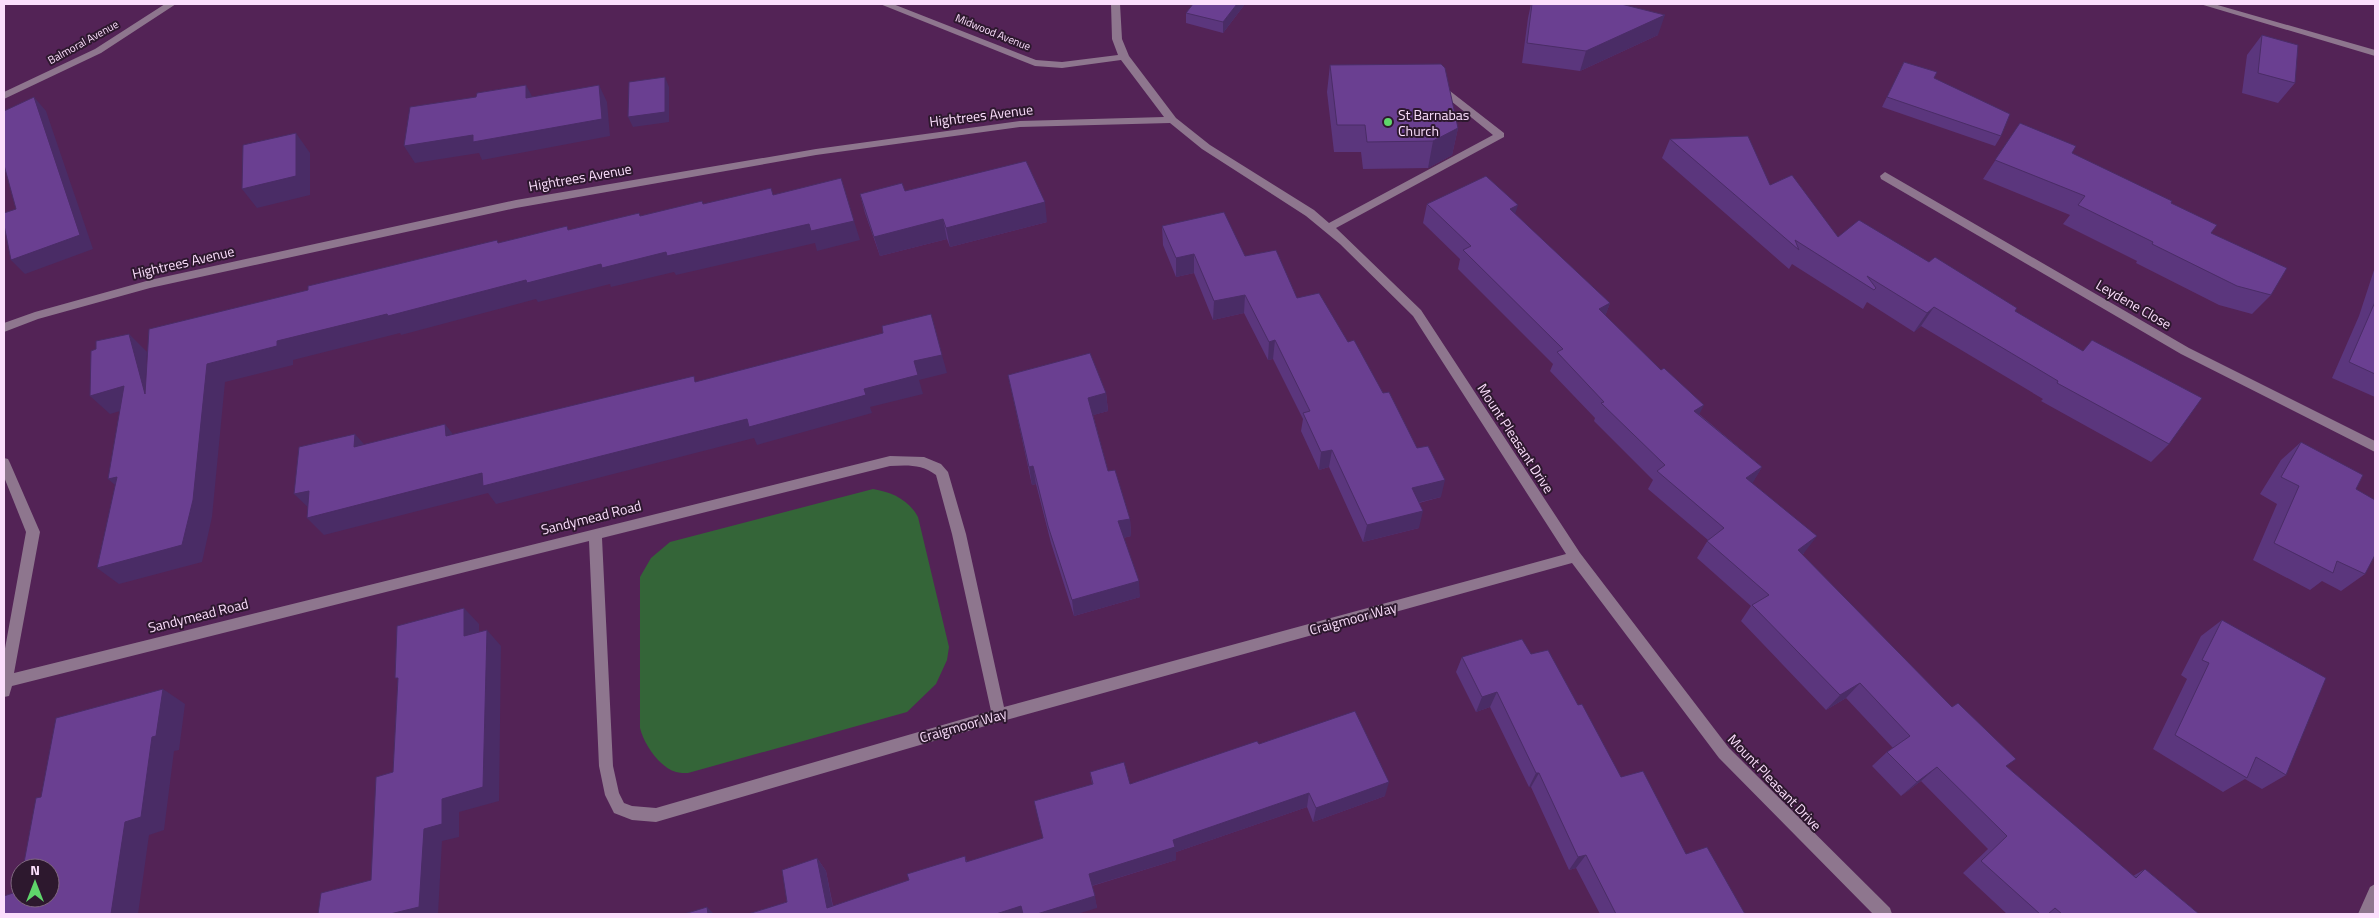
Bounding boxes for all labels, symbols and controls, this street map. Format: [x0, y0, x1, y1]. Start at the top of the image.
street label: Midwood Avenue [953, 10, 1034, 55]
street label: Balmoral Avenue [45, 16, 122, 68]
street label: Hightrees Avenue [928, 98, 1034, 132]
place label: St Barnabas Church [1398, 104, 1469, 141]
marker: St Barnabas Church [1382, 116, 1394, 128]
street label: Hightrees Avenue [527, 158, 633, 196]
street label: Hightrees Avenue [130, 240, 236, 284]
street label: Leydene Close [2092, 274, 2176, 334]
street label: Mount Pleasant Drive [1473, 379, 1559, 497]
street label: Sandymead Road [539, 494, 643, 540]
street label: Sandymead Road [146, 592, 250, 638]
street label: Craigmoor Way [1307, 596, 1399, 640]
street label: Craigmoor Way [917, 702, 1009, 747]
street label: Mount Pleasant Drive [1723, 729, 1827, 835]
north arrow [10, 858, 60, 908]
text: N [30, 859, 40, 880]

